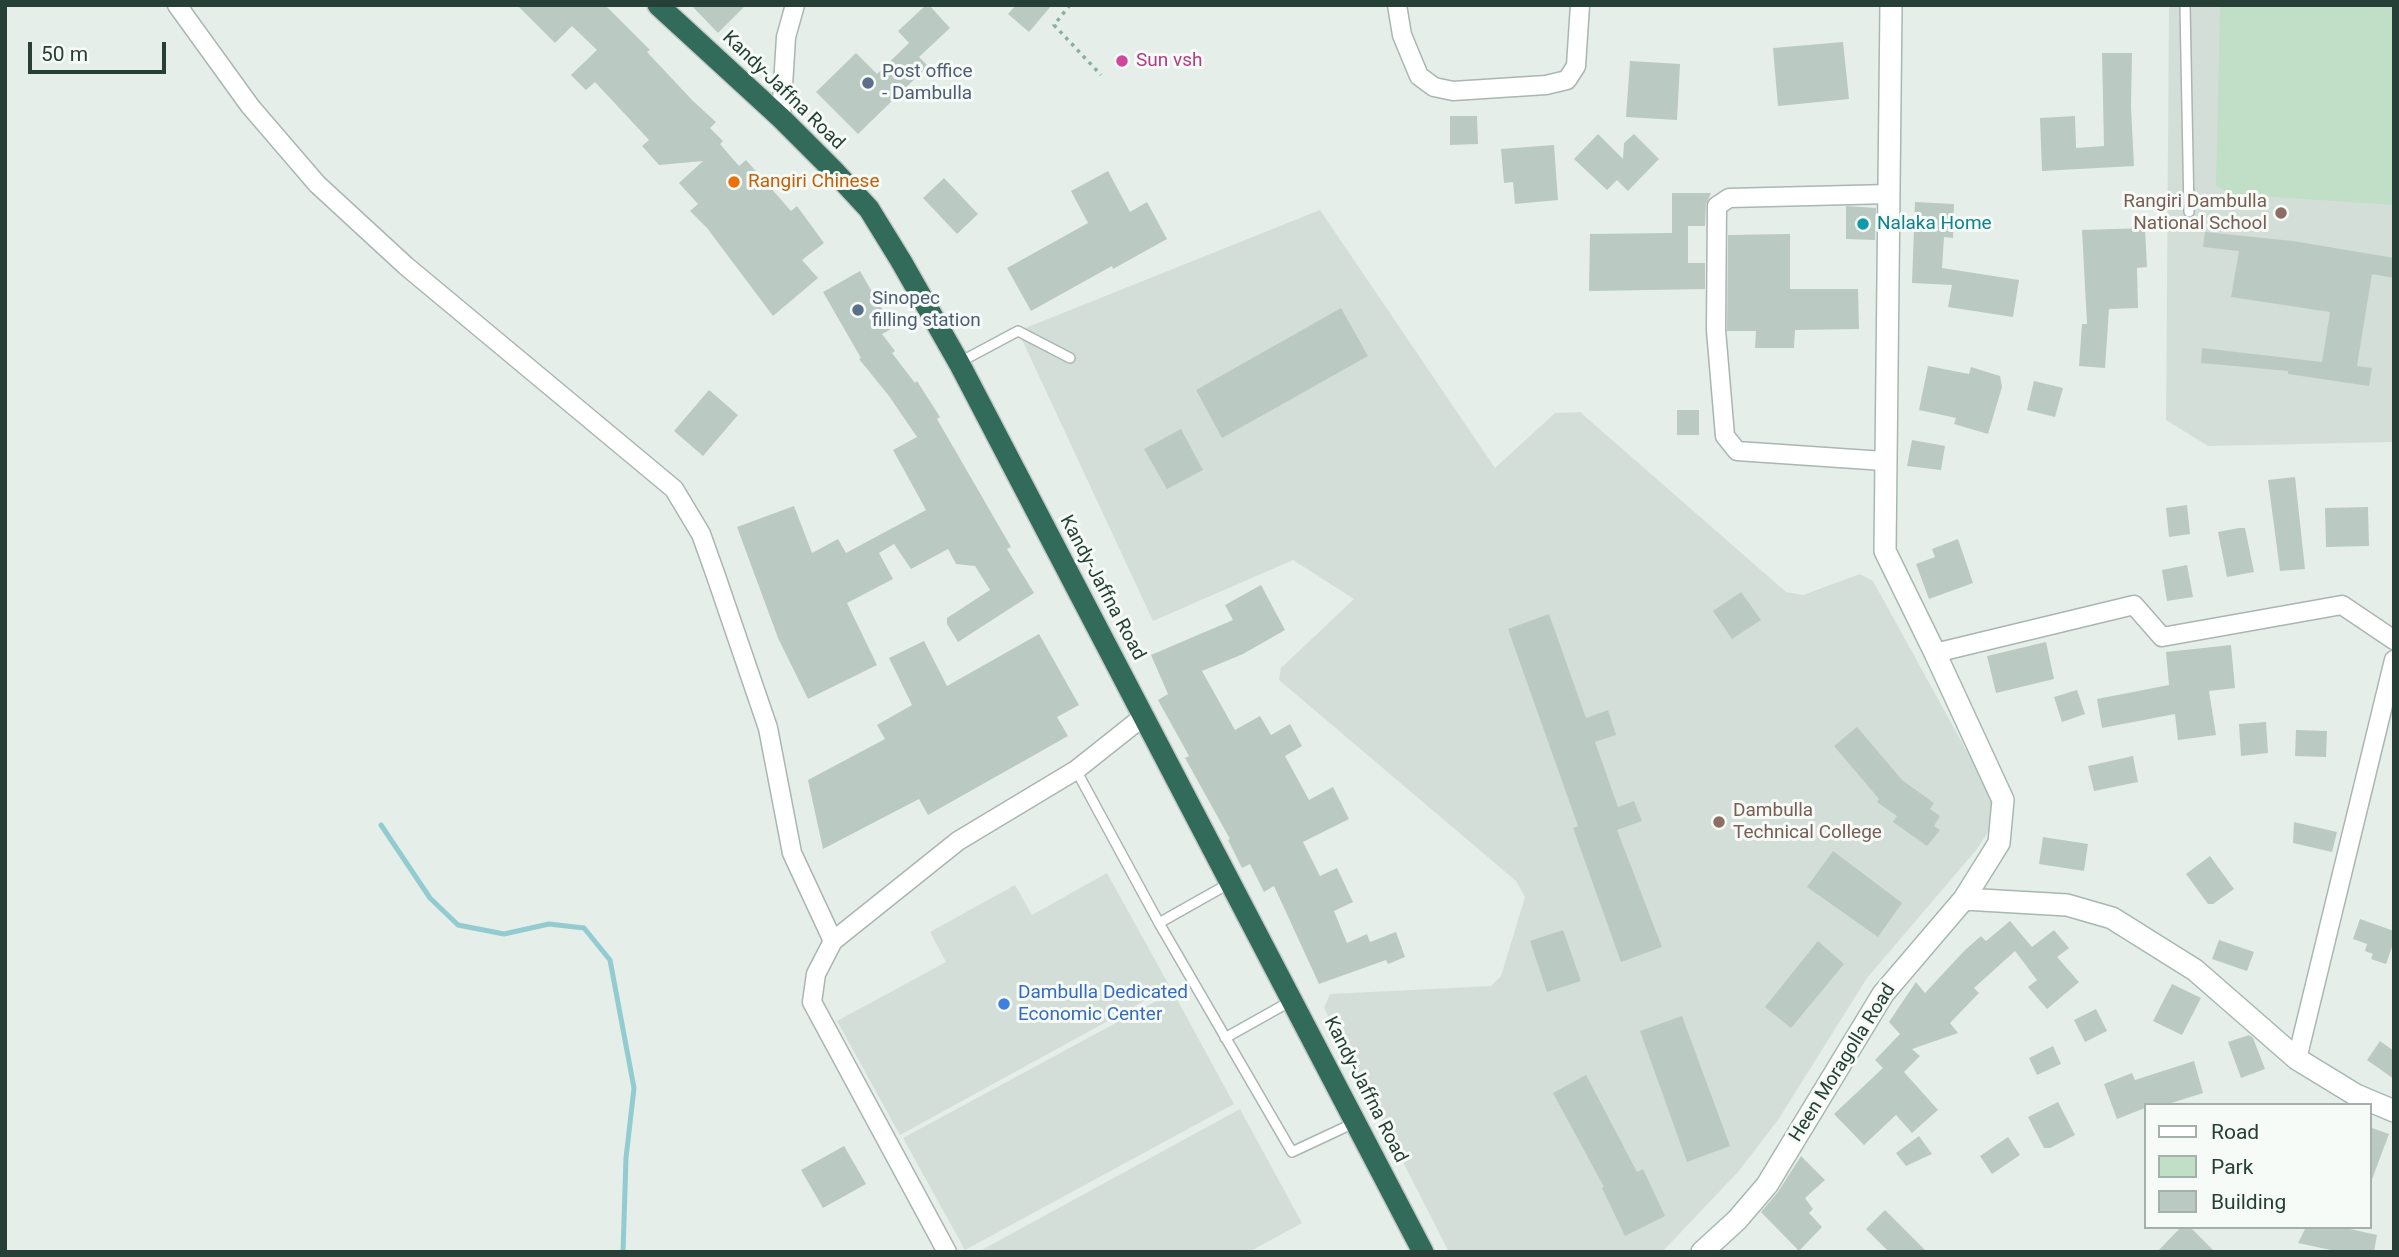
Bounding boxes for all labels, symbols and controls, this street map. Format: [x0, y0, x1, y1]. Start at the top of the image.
street label: Kandy-Jaffna Road [717, 27, 849, 155]
scale bar [32, 28, 170, 72]
text: 50 m [41, 42, 88, 66]
place label: Sun vsh [1136, 50, 1202, 72]
marker: Sun vsh [1114, 53, 1130, 69]
place label: Post office - Dambulla [882, 61, 973, 105]
marker: Post office - Dambulla [860, 75, 876, 91]
place label: Rangiri Chinese [748, 171, 879, 193]
marker: Rangiri Chinese [726, 174, 742, 190]
place label: Rangiri Dambulla National School [2123, 191, 2267, 235]
marker: Rangiri Dambulla National School [2273, 205, 2289, 221]
place label: Nalaka Home [1877, 213, 1992, 235]
marker: Nalaka Home [1855, 216, 1871, 232]
place label: Sinopec filling station [872, 288, 981, 332]
marker: Sinopec filling station [850, 302, 866, 318]
street label: Kandy-Jaffna Road [1054, 512, 1150, 664]
place label: Dambulla Technical College [1733, 800, 1882, 844]
marker: Dambulla Technical College [1711, 814, 1727, 830]
street label: Heen Moragolla Road [1785, 980, 1901, 1146]
place label: Dambulla Dedicated Economic Center [1018, 982, 1188, 1026]
marker: Dambulla Dedicated Economic Center [996, 996, 1012, 1012]
street label: Kandy-Jaffna Road [1318, 1013, 1412, 1167]
legend [2144, 1103, 2371, 1229]
text: Road [2211, 1120, 2259, 1144]
text: Park [2211, 1155, 2253, 1179]
text: Building [2211, 1190, 2286, 1214]

